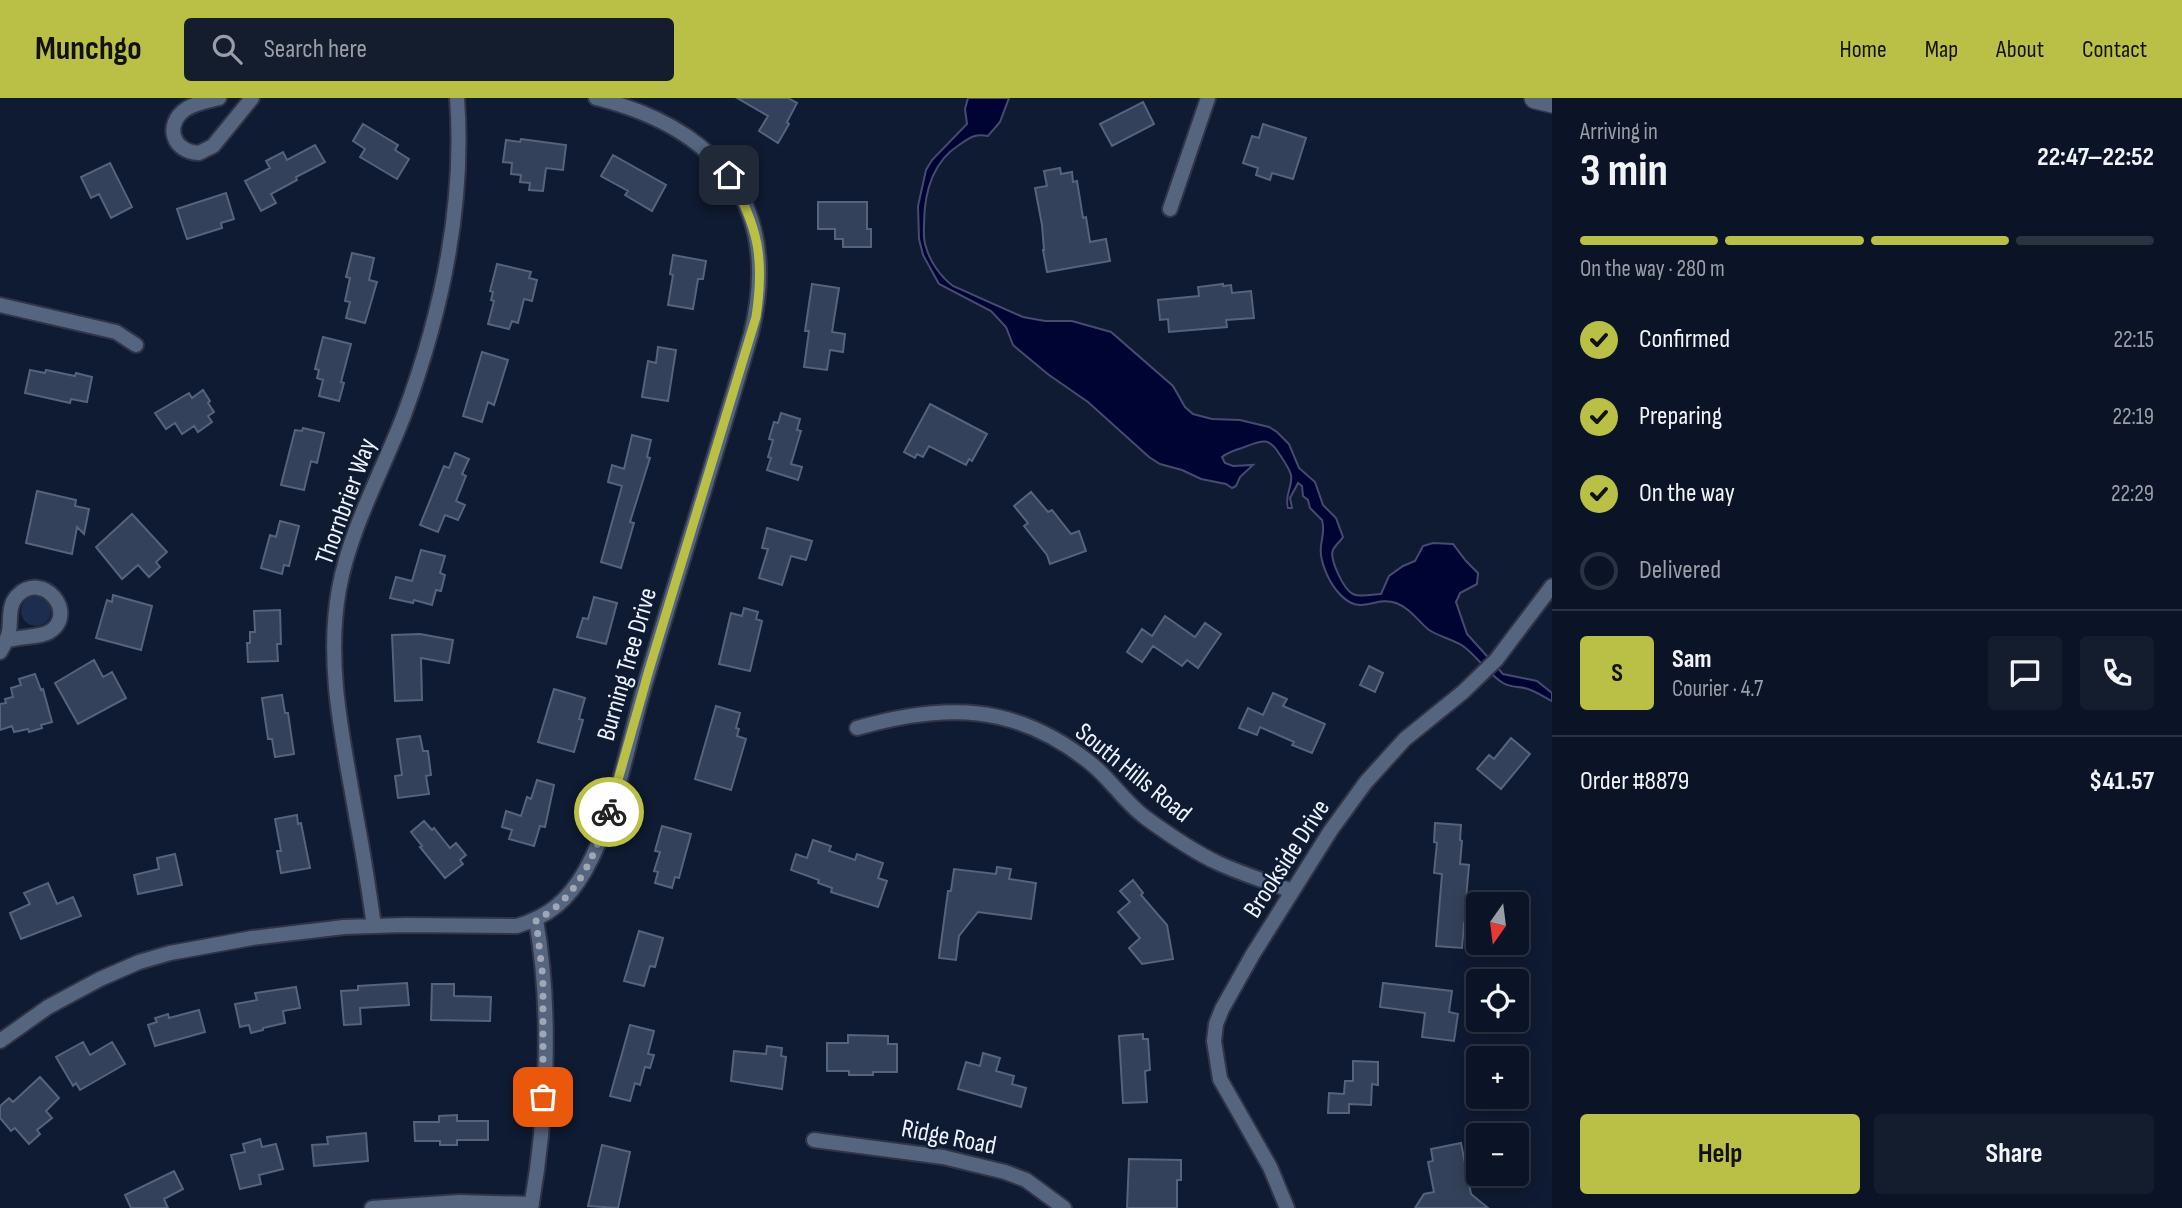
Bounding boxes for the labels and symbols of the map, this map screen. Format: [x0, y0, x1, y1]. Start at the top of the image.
pin [699, 145, 759, 205]
street label: Thornbrier Way [309, 434, 384, 569]
street label: Burning Tree Drive [591, 584, 664, 744]
street label: South Hills Road [1069, 717, 1197, 829]
courier [574, 777, 644, 847]
street label: Brookside Drive [1238, 794, 1337, 924]
north arrow [1466, 892, 1530, 956]
pin [513, 1067, 573, 1127]
street label: Ridge Road [899, 1113, 999, 1162]

